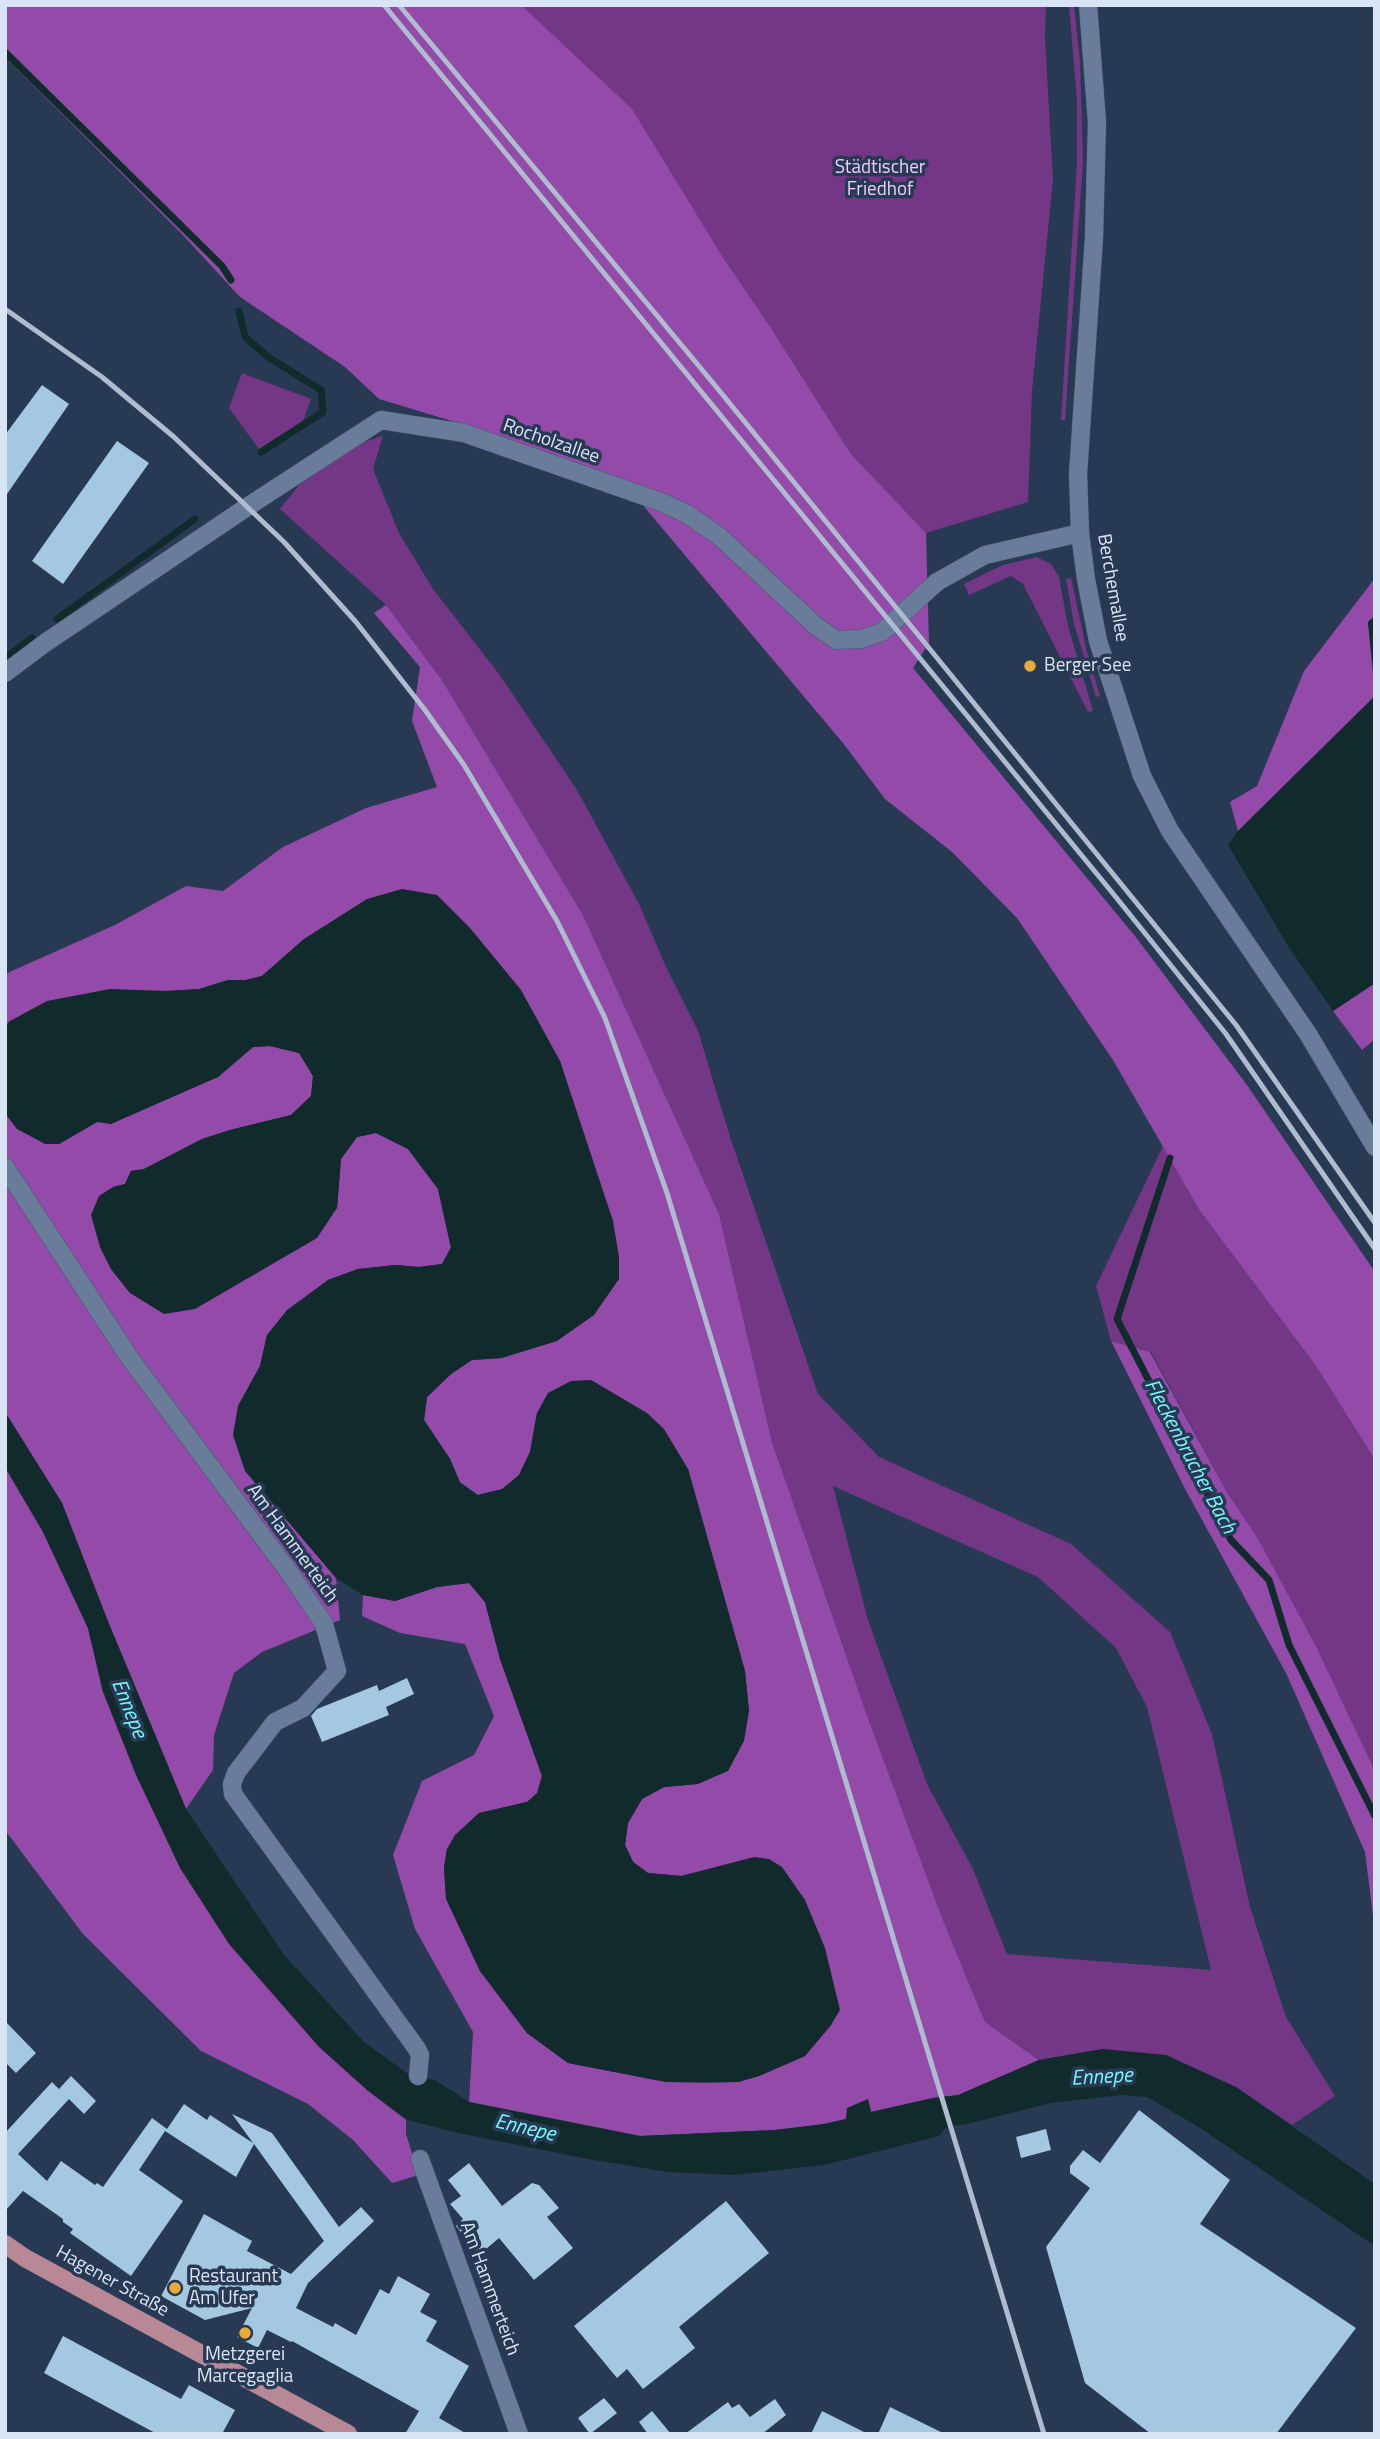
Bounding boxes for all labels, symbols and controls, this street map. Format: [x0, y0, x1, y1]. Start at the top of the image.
park label: Städtischer Friedhof [835, 157, 925, 201]
street label: Rocholzallee [500, 415, 602, 469]
street label: Berchemallee [1091, 532, 1133, 644]
place label: Berger See [1044, 655, 1131, 677]
marker: Berger See [1022, 658, 1038, 674]
water label: Fleckenbrucher Bach [1138, 1376, 1240, 1538]
street label: Am Hammerteich [241, 1480, 343, 1608]
water label: Ennepe [105, 1676, 151, 1742]
water label: Ennepe [1071, 2064, 1133, 2092]
water label: Ennepe [492, 2110, 558, 2148]
street label: Am Hammerteich [454, 2219, 524, 2359]
street label: Hagener Straße [52, 2242, 172, 2322]
place label: Restaurant Am Ufer [189, 2266, 278, 2310]
marker: Restaurant Am Ufer [167, 2280, 183, 2296]
marker: Metzgerei Marcegaglia [237, 2325, 253, 2341]
place label: Metzgerei Marcegaglia [197, 2344, 293, 2388]

